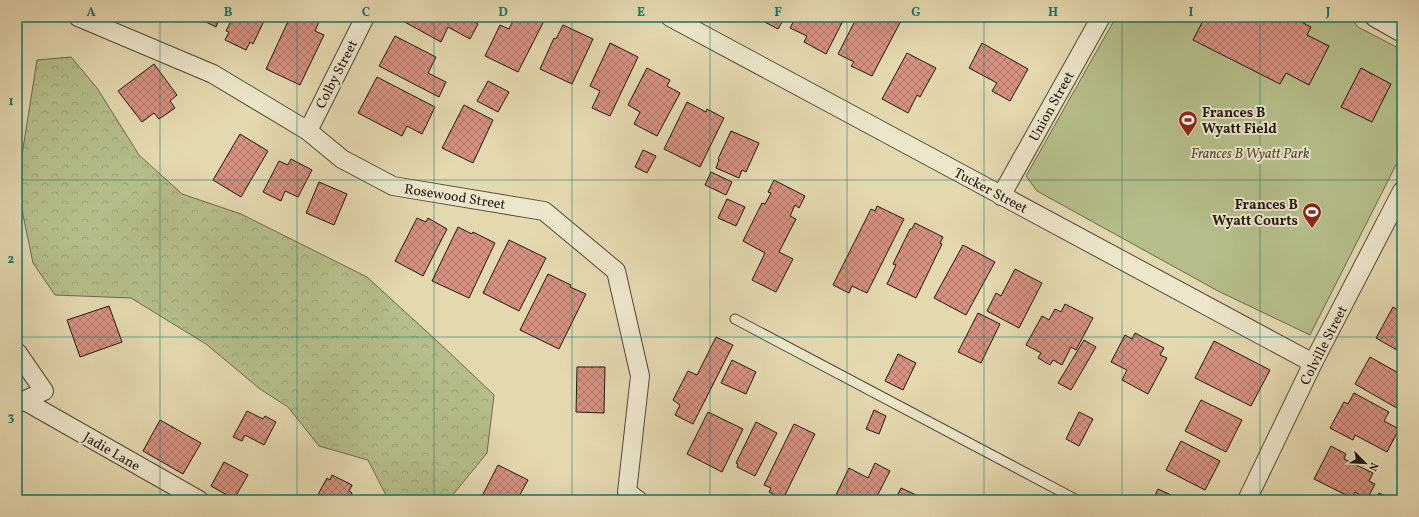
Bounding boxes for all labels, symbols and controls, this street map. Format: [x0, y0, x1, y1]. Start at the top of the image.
text: A [86, 4, 96, 22]
text: B [224, 4, 233, 22]
text: C [362, 4, 370, 22]
text: D [498, 4, 508, 22]
text: E [637, 4, 645, 22]
text: F [774, 4, 782, 22]
text: G [911, 4, 921, 22]
text: H [1048, 4, 1058, 22]
text: I [1189, 4, 1194, 22]
text: J [1325, 4, 1331, 22]
street label: Colby Street [312, 37, 363, 112]
street label: Union Street [1025, 68, 1079, 145]
text: 1 [8, 93, 14, 111]
place label: Frances B Wyatt Field [1202, 104, 1277, 139]
sports icon: Frances B Wyatt Field [1177, 109, 1199, 137]
park label: Frances B Wyatt Park [1191, 145, 1310, 164]
street label: Tucker Street [950, 164, 1030, 219]
street label: Rosewood Street [403, 180, 507, 215]
place label: Frances B Wyatt Courts [1212, 196, 1298, 231]
sports icon: Frances B Wyatt Courts [1301, 201, 1323, 229]
text: 2 [8, 251, 15, 269]
street label: Colville Street [1296, 303, 1353, 389]
text: 3 [8, 409, 15, 427]
street label: Jadie Lane [79, 428, 144, 476]
north arrow [1345, 443, 1385, 483]
text: N [1364, 460, 1381, 473]

